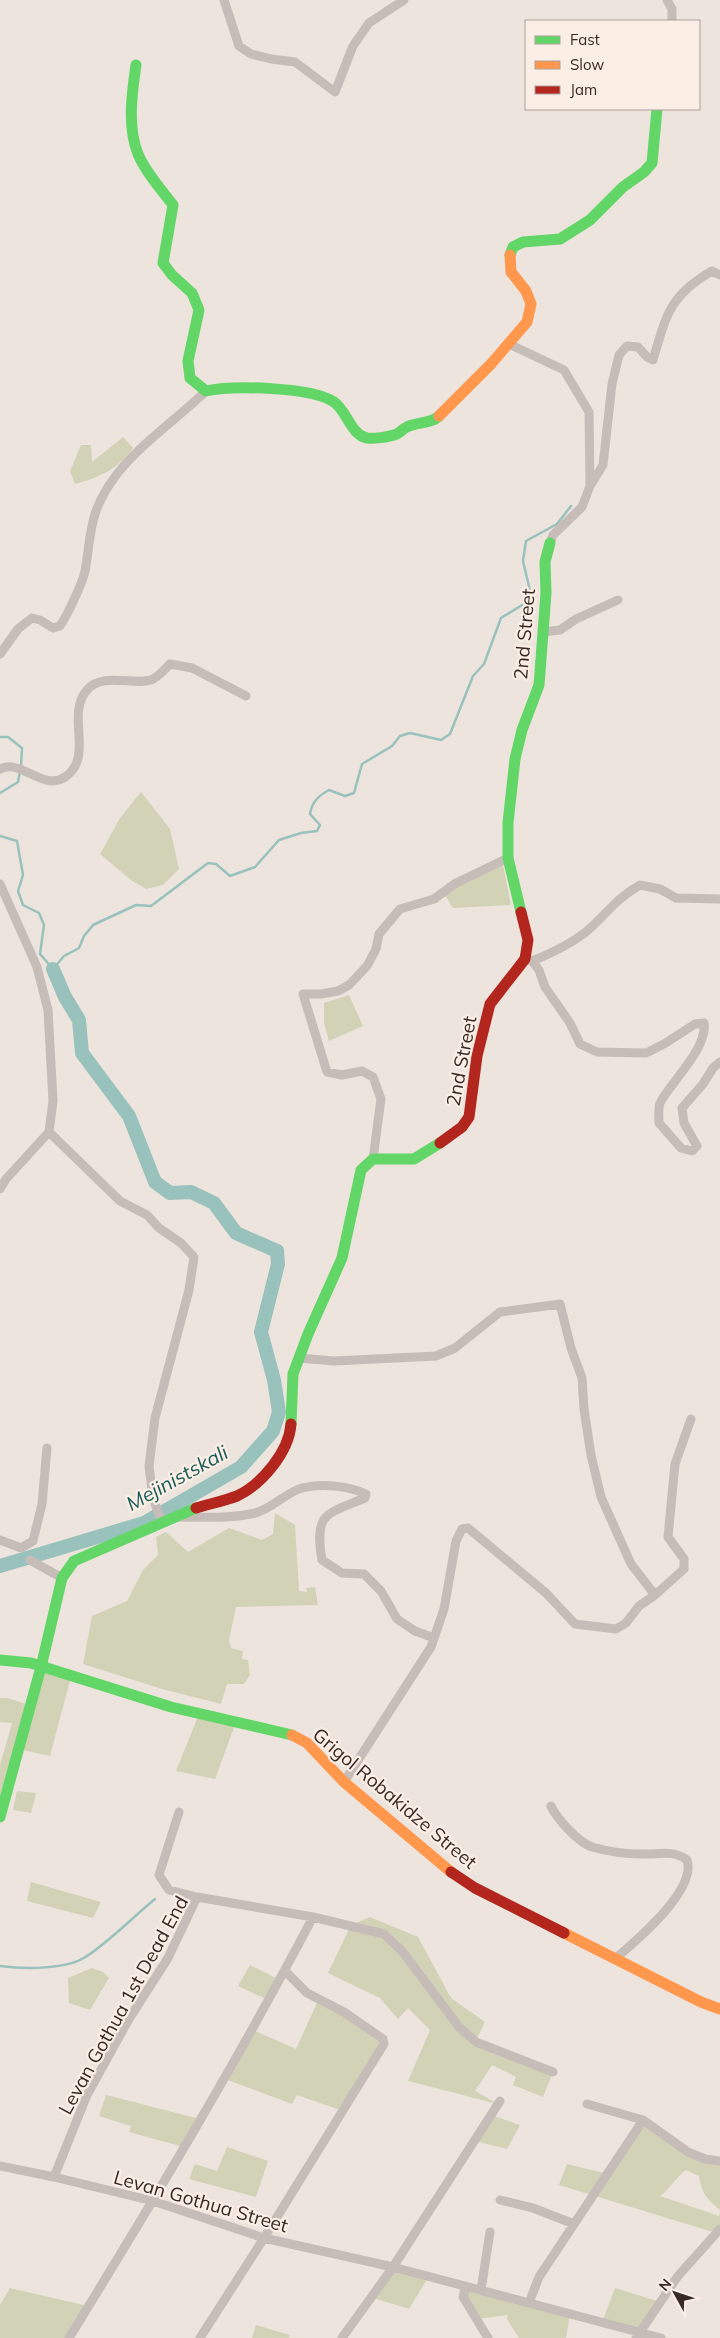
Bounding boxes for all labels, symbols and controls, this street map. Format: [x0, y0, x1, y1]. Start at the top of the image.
legend [525, 20, 700, 110]
text: Fast [570, 30, 600, 49]
text: Slow [570, 55, 604, 74]
text: Jam [570, 80, 597, 99]
street label: 2nd Street [508, 587, 540, 681]
street label: 2nd Street [440, 1013, 482, 1108]
water label: Mejinistskali [122, 1439, 232, 1516]
street label: Grigol Robakidze Street [308, 1722, 482, 1874]
street label: Levan Gothua 1st Dead End [53, 1892, 193, 2118]
street label: Levan Gothua Street [111, 2165, 291, 2237]
north arrow [650, 2268, 700, 2318]
text: N [655, 2275, 675, 2294]

